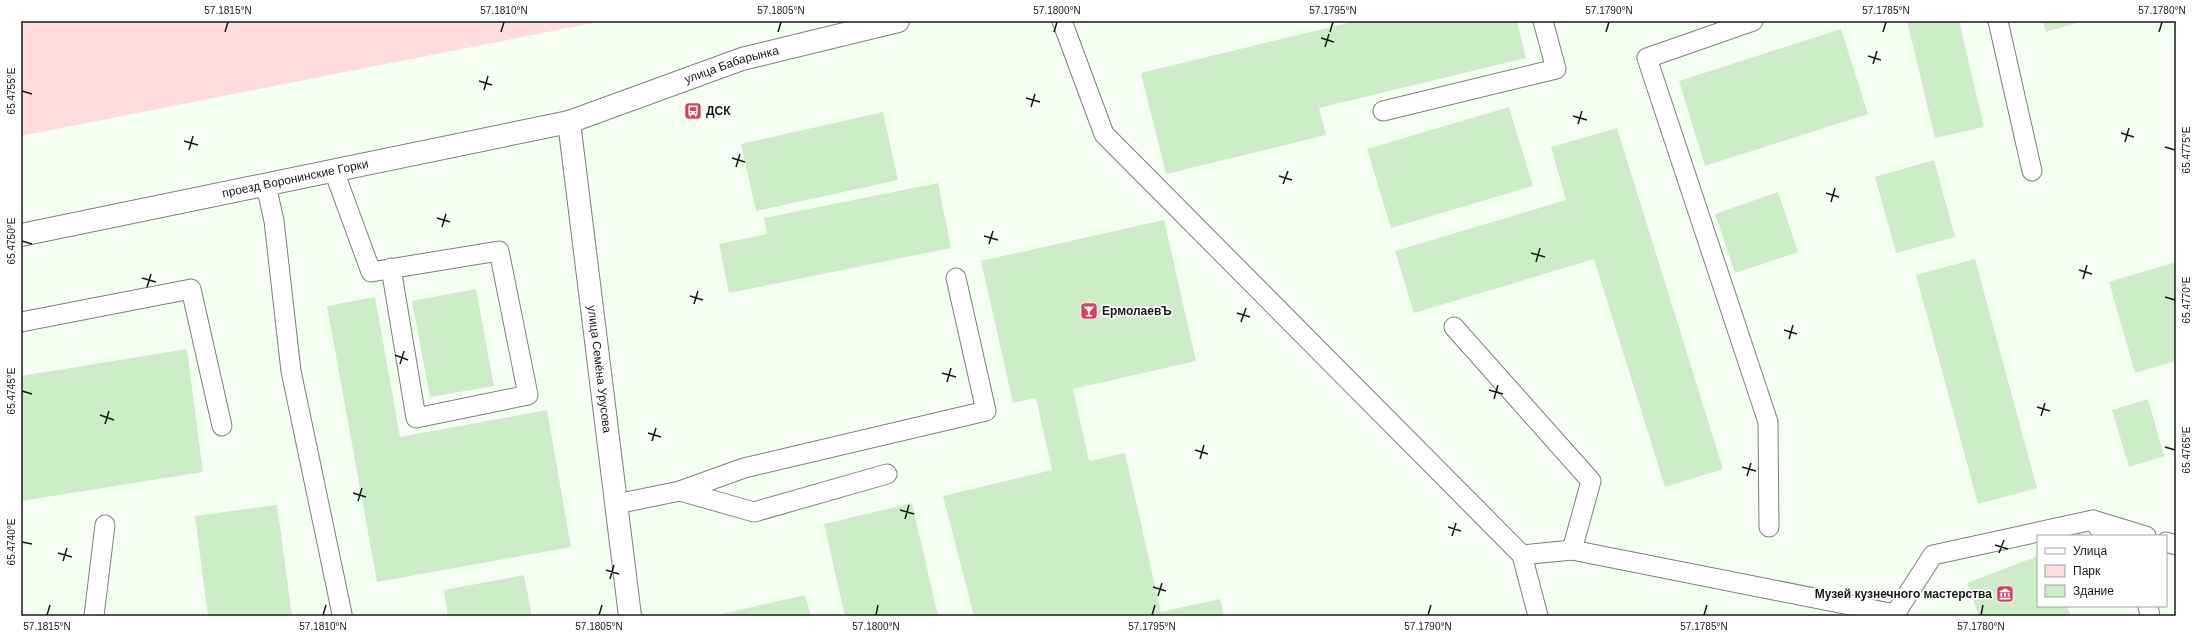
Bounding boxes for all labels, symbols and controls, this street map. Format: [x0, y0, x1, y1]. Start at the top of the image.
text: 57.1815°N [204, 5, 252, 16]
text: 57.1810°N [480, 5, 528, 16]
text: 57.1805°N [757, 5, 805, 16]
text: 57.1800°N [1033, 5, 1081, 16]
text: 57.1795°N [1309, 5, 1357, 16]
text: 57.1790°N [1585, 5, 1633, 16]
text: 57.1785°N [1862, 5, 1910, 16]
text: 57.1780°N [2138, 5, 2186, 16]
street label: улица Бабарынка [682, 43, 780, 86]
text: 65.4755°E [6, 67, 17, 114]
bus stop icon: ДСК [683, 101, 703, 121]
place label: ДСК [706, 104, 731, 118]
text: 65.4775°E [2181, 126, 2192, 173]
street label: проезд Воронинские Горки [221, 157, 370, 200]
text: 65.4750°E [6, 217, 17, 264]
text: 65.4770°E [2181, 276, 2192, 323]
bar icon: ЕрмолаевЪ [1079, 301, 1099, 321]
street label: улица Семёна Урусова [585, 304, 614, 434]
place label: ЕрмолаевЪ [1102, 304, 1172, 318]
text: 65.4745°E [6, 367, 17, 414]
text: 65.4765°E [2181, 426, 2192, 473]
text: 65.4740°E [6, 518, 17, 565]
legend [2037, 535, 2167, 607]
text: Улица [2073, 544, 2107, 558]
text: Парк [2073, 564, 2101, 578]
museum icon: Музей кузнечного мастерства [1995, 584, 2015, 604]
text: Здание [2073, 584, 2114, 598]
place label: Музей кузнечного мастерства [1815, 587, 1992, 601]
text: 57.1815°N [23, 621, 71, 632]
text: 57.1810°N [299, 621, 347, 632]
text: 57.1805°N [575, 621, 623, 632]
text: 57.1800°N [852, 621, 900, 632]
text: 57.1795°N [1128, 621, 1176, 632]
text: 57.1790°N [1404, 621, 1452, 632]
text: 57.1785°N [1680, 621, 1728, 632]
text: 57.1780°N [1957, 621, 2005, 632]

